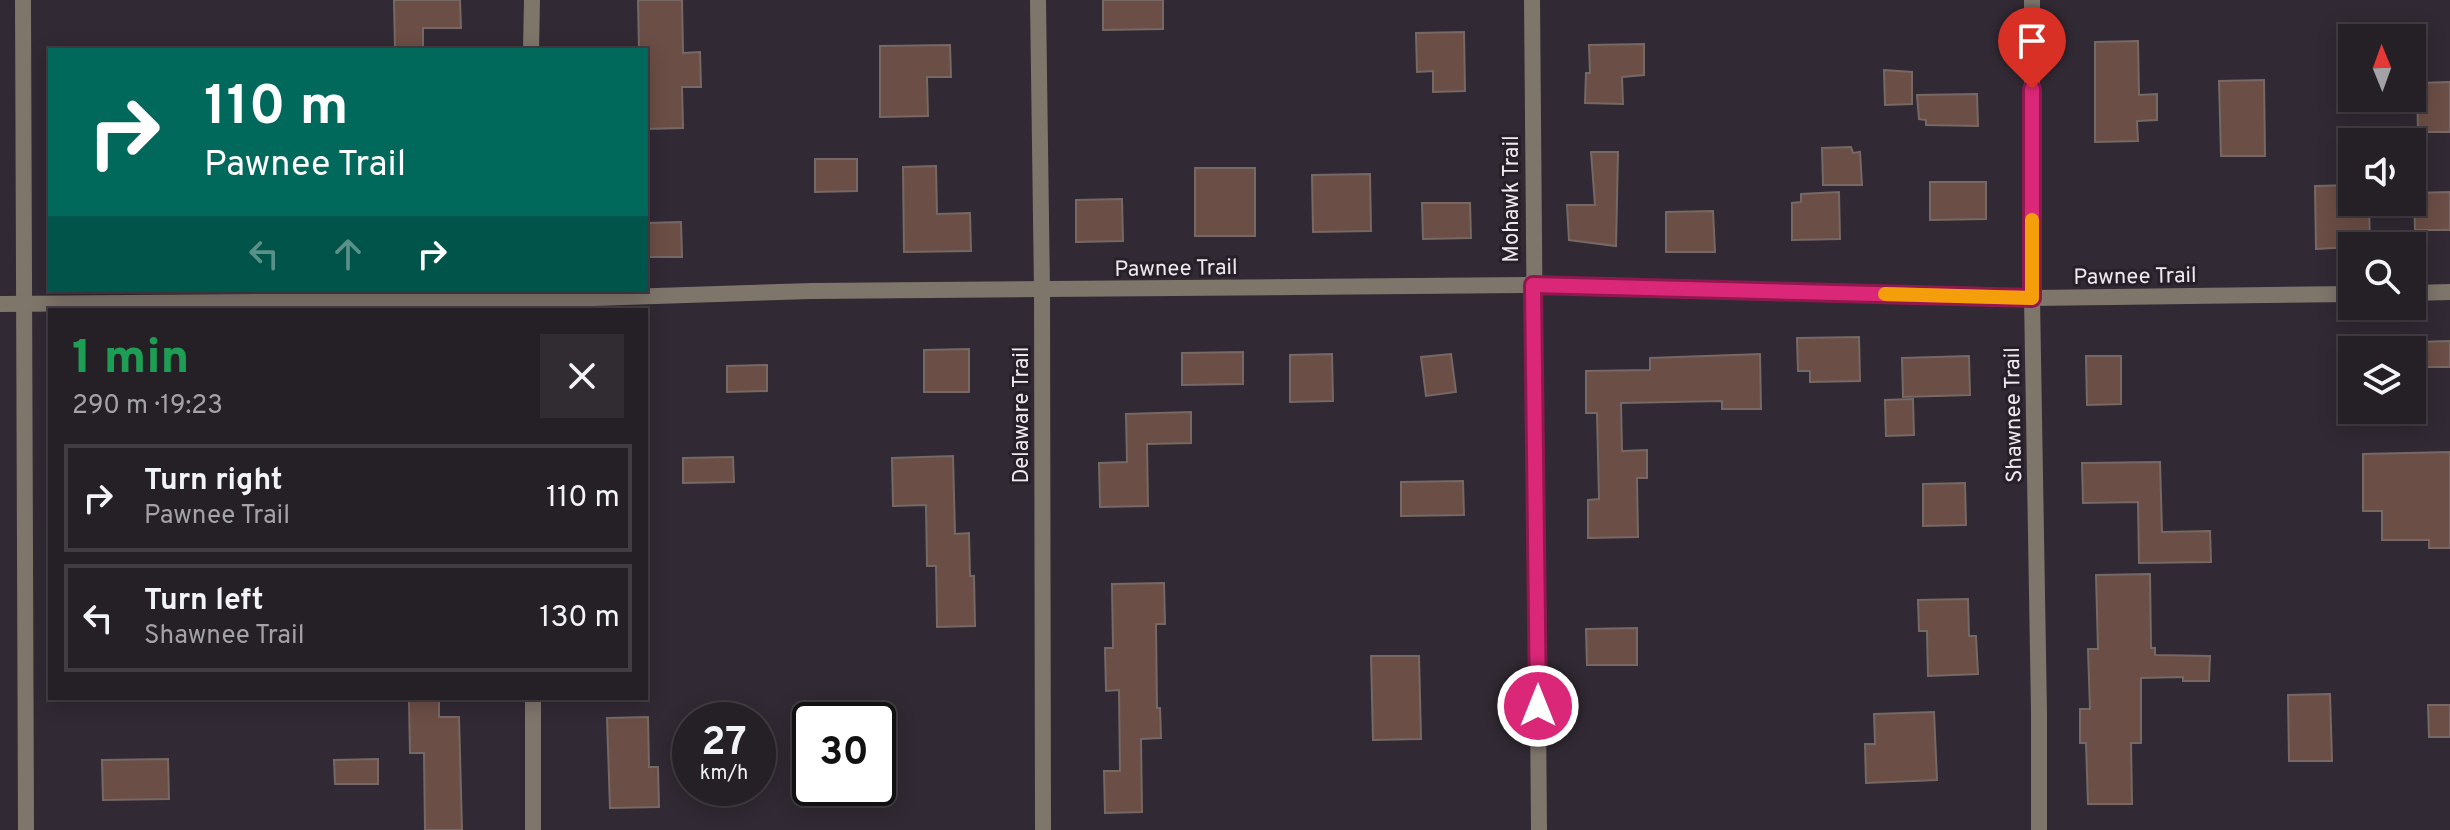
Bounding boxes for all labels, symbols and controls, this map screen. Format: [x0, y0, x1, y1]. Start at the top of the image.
pin [1998, 7, 2066, 89]
icon: arrive [2010, 19, 2054, 63]
north arrow [2338, 24, 2426, 112]
map controls [2338, 24, 2426, 424]
text: 110 m [204, 74, 349, 144]
icon: right [72, 80, 176, 184]
button: sound [2338, 128, 2426, 216]
street label: Mohawk Trail [1499, 135, 1526, 263]
text: Pawnee Trail [204, 143, 406, 189]
icon: left [242, 232, 286, 276]
icon: ahead [326, 232, 370, 276]
icon: right [410, 232, 454, 276]
button: search [2338, 232, 2426, 320]
street label: Pawnee Trail [1114, 255, 1238, 284]
street label: Pawnee Trail [2073, 263, 2197, 292]
text: 1 min [72, 330, 189, 390]
button: close [540, 334, 624, 418]
button: layers [2338, 336, 2426, 424]
street label: Delaware Trail [1009, 346, 1036, 484]
street label: Shawnee Trail [2000, 347, 2029, 483]
text: 290 m · 19:23 [72, 390, 223, 423]
text: Turn right [144, 463, 282, 500]
icon: right [76, 476, 120, 520]
text: 110 m [546, 480, 620, 517]
text: Pawnee Trail [144, 500, 290, 533]
text: Turn left [144, 583, 264, 620]
icon: left [76, 596, 120, 640]
text: 130 m [539, 600, 620, 637]
text: Shawnee Trail [144, 620, 304, 653]
position arrow [1496, 664, 1580, 748]
speed limit sign: 30 [792, 702, 896, 806]
text: 27 [701, 719, 747, 769]
text: km/h [700, 761, 748, 787]

